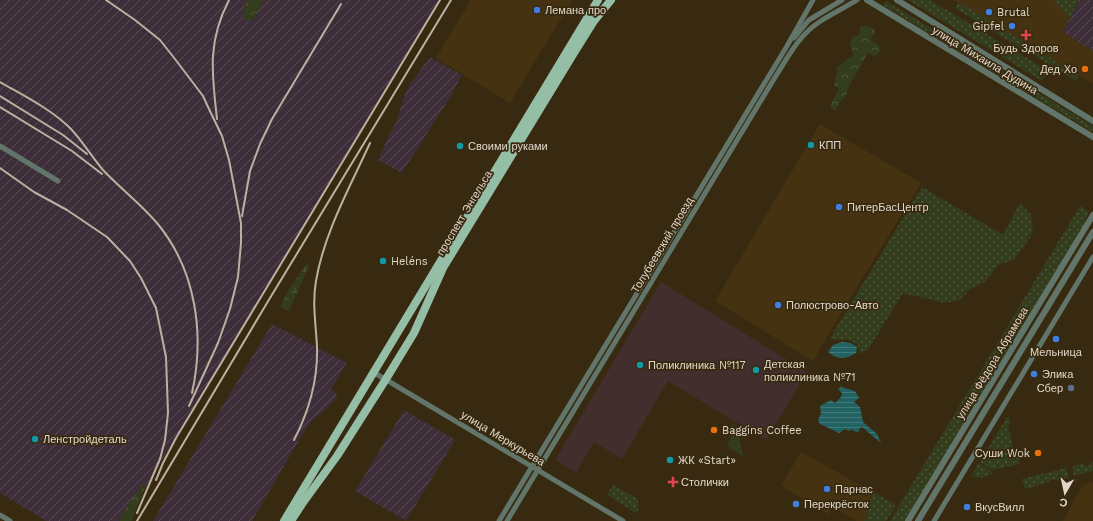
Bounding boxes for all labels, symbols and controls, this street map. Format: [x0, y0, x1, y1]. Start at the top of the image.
place label: Лемана про [545, 4, 606, 17]
marker: Лемана про [532, 5, 542, 15]
place label: Brutal [997, 6, 1030, 19]
marker: Brutal [984, 7, 994, 17]
place label: Gipfel [972, 20, 1005, 33]
marker: Gipfel [1007, 21, 1017, 31]
street label: улица Михаила Дудина [930, 24, 1041, 98]
marker: Будь Здоров [1021, 30, 1031, 40]
place label: Будь Здоров [993, 42, 1059, 55]
place label: Дед Хо [1040, 63, 1077, 76]
marker: Дед Хо [1080, 64, 1090, 74]
place label: КПП [819, 139, 841, 152]
place label: Своими руками [468, 140, 548, 153]
marker: КПП [806, 140, 816, 150]
marker: Своими руками [455, 141, 465, 151]
street label: проспект Энгельса [434, 168, 495, 258]
street label: Толубеевский проезд [629, 194, 697, 296]
place label: ПитерБасЦентр [847, 201, 929, 214]
marker: ПитерБасЦентр [834, 202, 844, 212]
place label: Heléns [391, 255, 428, 268]
marker: Heléns [378, 256, 388, 266]
place label: Полюстрово-Авто [786, 299, 879, 312]
marker: Полюстрово-Авто [773, 300, 783, 310]
street label: улица Фёдора Абрамова [954, 304, 1032, 422]
marker: Мельница [1051, 334, 1061, 344]
place label: Мельница [1030, 346, 1083, 359]
place label: Детская поликлиника №71 [764, 358, 856, 384]
place label: Поликлиника №117 [648, 359, 746, 372]
marker: Поликлиника №117 [635, 360, 645, 370]
marker: Детская поликлиника №71 [751, 365, 761, 375]
place label: Элика [1042, 368, 1074, 381]
marker: Элика [1029, 369, 1039, 379]
place label: Сбер [1037, 382, 1063, 395]
marker: Сбер [1066, 383, 1076, 393]
street label: улица Меркурьева [458, 408, 548, 469]
place label: Baggins Coffee [722, 424, 802, 437]
marker: Baggins Coffee [709, 425, 719, 435]
place label: Ленстройдеталь [43, 433, 127, 446]
marker: Ленстройдеталь [30, 434, 40, 444]
place label: Суши Wok [975, 447, 1030, 460]
marker: Суши Wok [1033, 448, 1043, 458]
place label: ЖК «Start» [678, 454, 736, 467]
marker: ЖК «Start» [665, 455, 675, 465]
north arrow [1045, 473, 1085, 513]
place label: Столички [681, 476, 729, 489]
marker: Столички [668, 477, 678, 487]
place label: Парнас [835, 483, 873, 496]
marker: Парнас [822, 484, 832, 494]
text: С [1059, 495, 1068, 509]
place label: Перекрёсток [804, 498, 869, 511]
marker: Перекрёсток [791, 499, 801, 509]
place label: ВкусВилл [975, 501, 1024, 514]
marker: ВкусВилл [962, 502, 972, 512]

